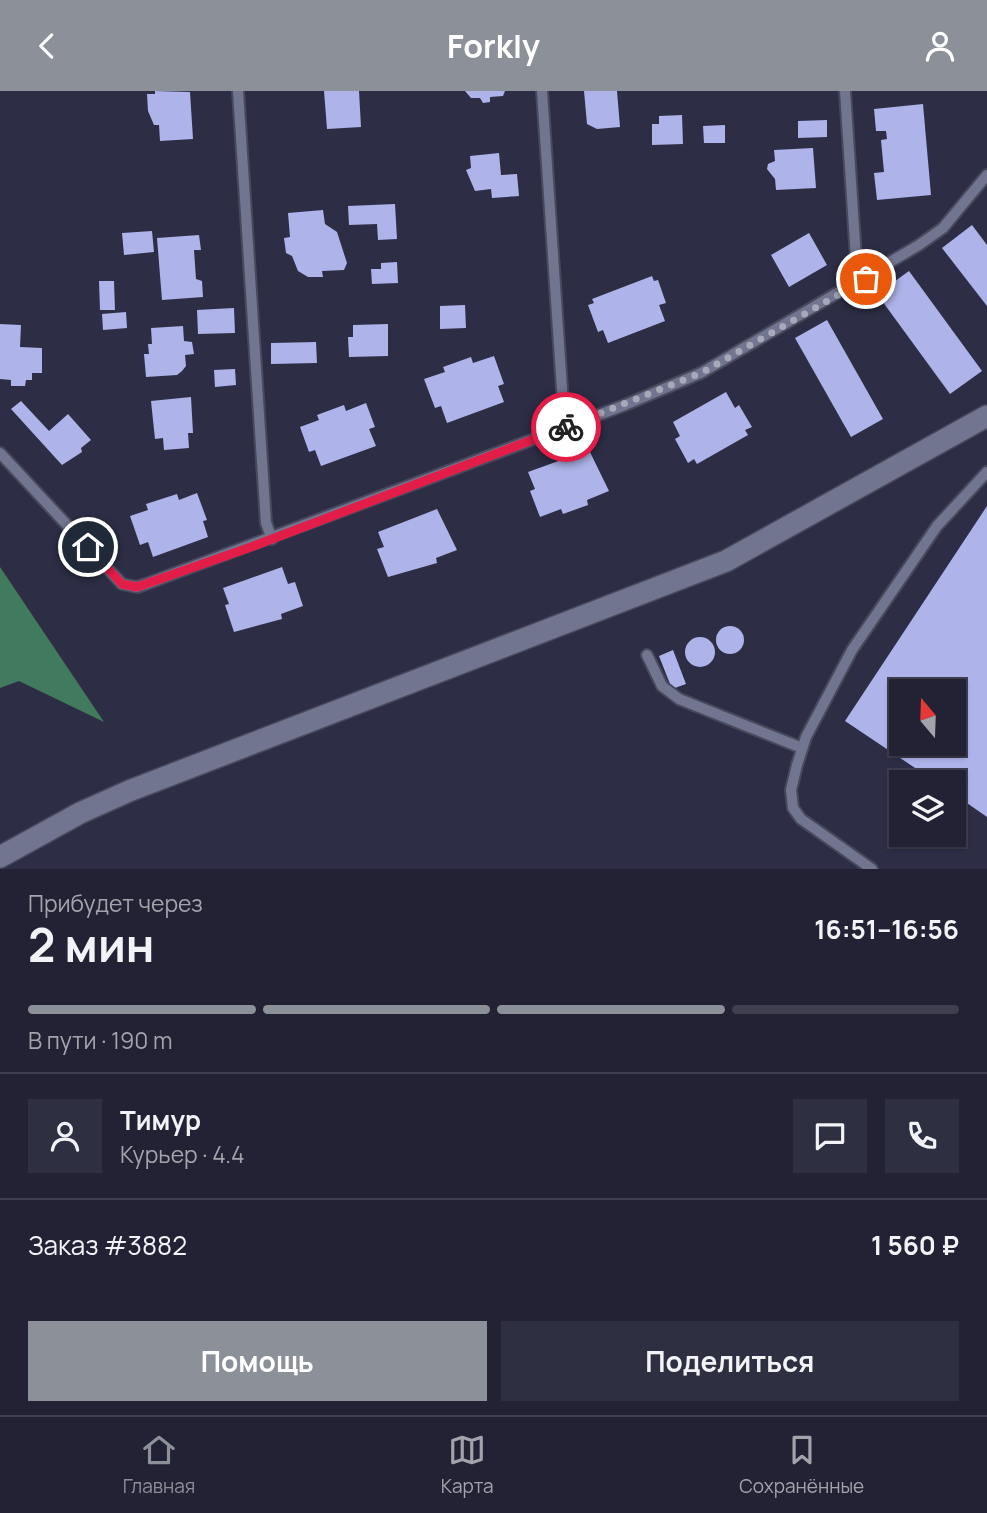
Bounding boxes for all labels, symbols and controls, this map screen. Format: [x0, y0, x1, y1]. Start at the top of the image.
text: Forkly [447, 24, 540, 68]
icon: back [28, 27, 66, 65]
icon: person [921, 27, 959, 65]
pin [836, 249, 896, 309]
icon: bag [847, 260, 885, 298]
courier [531, 392, 601, 462]
icon: bike [547, 408, 585, 446]
pin [58, 517, 118, 577]
icon: home [69, 528, 107, 566]
north arrow [889, 679, 966, 756]
map controls [889, 679, 966, 847]
button: layers [889, 770, 966, 847]
text: Прибудет через [28, 887, 203, 919]
text: 16:51–16:56 [814, 911, 959, 947]
text: 2 мин [28, 913, 155, 976]
text: В пути · 190 m [28, 1024, 172, 1056]
button: person [28, 1099, 102, 1173]
button: chat [793, 1099, 867, 1173]
button: phone [885, 1099, 959, 1173]
text: Тимур [120, 1102, 201, 1138]
text: Курьер · 4.4 [120, 1138, 245, 1170]
text: Заказ #3882 [28, 1227, 187, 1263]
text: 1 560 ₽ [871, 1227, 959, 1263]
button: Помощь [28, 1321, 487, 1401]
button: Поделиться [501, 1321, 959, 1401]
tab: Главная [123, 1431, 195, 1499]
tab: Карта [441, 1431, 494, 1499]
tab: Сохранённые [739, 1431, 864, 1499]

